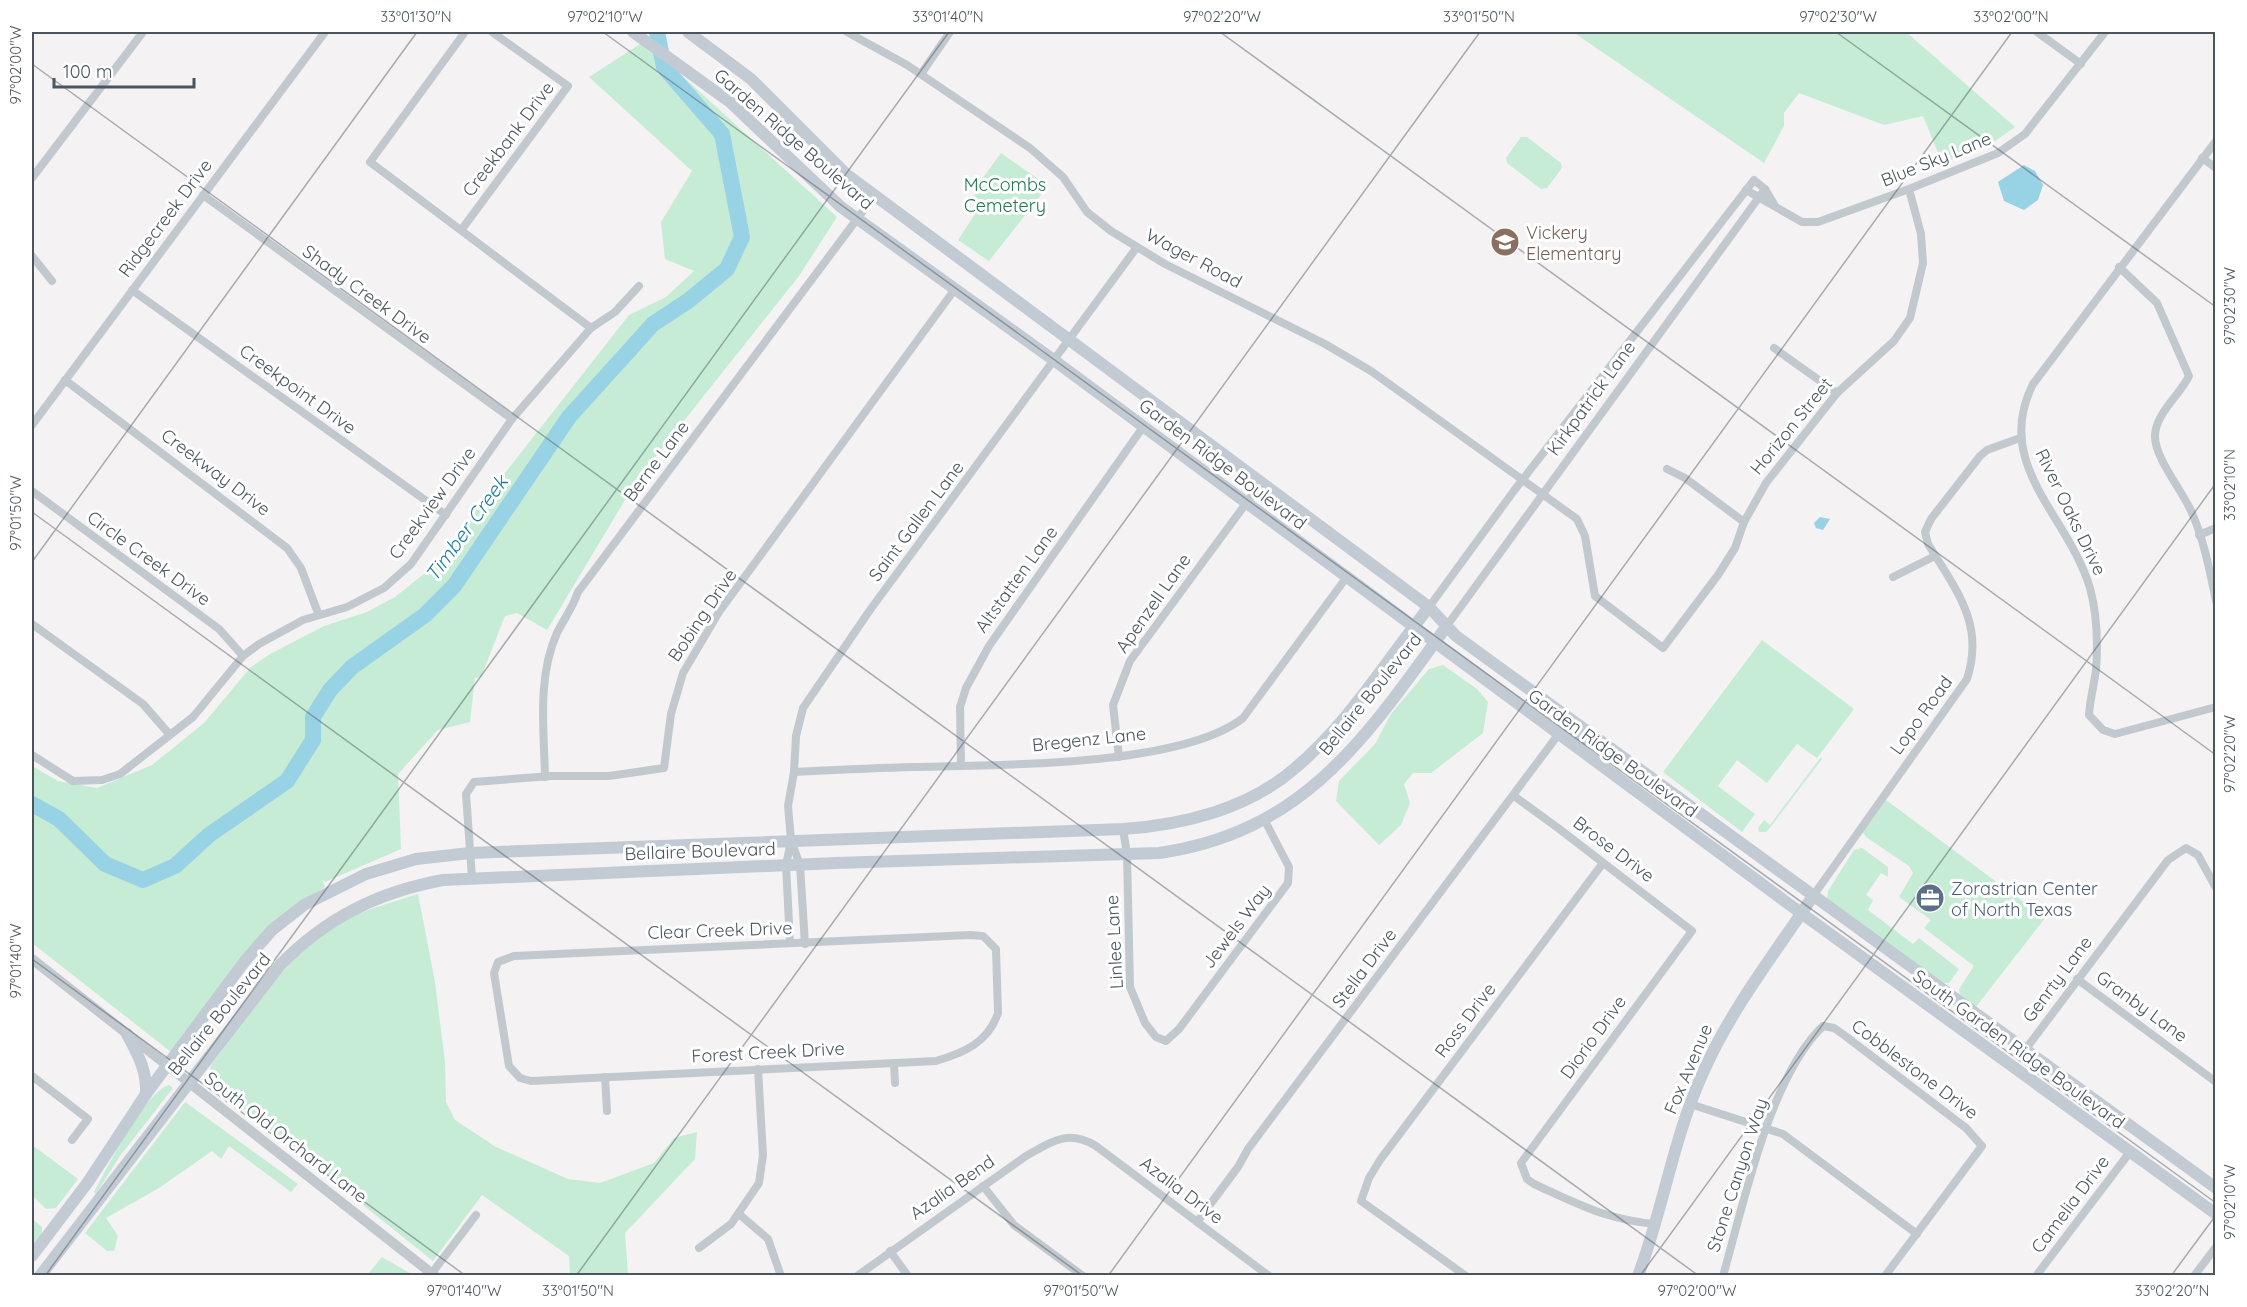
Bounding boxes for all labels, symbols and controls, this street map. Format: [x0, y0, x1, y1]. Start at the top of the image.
text: 33°01'30"N [380, 7, 452, 26]
text: 97°02'10"W [567, 7, 643, 26]
text: 33°01'40"N [912, 7, 984, 26]
text: 97°02'20"W [1183, 7, 1262, 26]
text: 33°01'50"N [1443, 7, 1515, 26]
text: 97°02'30"W [1799, 7, 1877, 26]
text: 33°02'00"N [1973, 7, 2049, 26]
text: 97°02'00"W [6, 25, 25, 104]
scale bar [54, 51, 194, 89]
text: 100 m [63, 60, 112, 83]
street label: Garden Ridge Boulevard [709, 63, 879, 215]
street label: Creekbank Drive [457, 77, 559, 201]
street label: Blue Sky Lane [1877, 126, 1995, 192]
street label: Ridgecreek Drive [113, 154, 217, 282]
park label: McCombs Cemetery [964, 173, 1046, 217]
place label: Vickery Elementary [1526, 221, 1622, 265]
street label: Wager Road [1142, 223, 1246, 293]
school or university icon: Vickery Elementary [1489, 226, 1521, 258]
street label: Shady Creek Drive [298, 239, 436, 349]
text: 97°02'30"W [2220, 267, 2239, 345]
street label: Kirkpatrick Lane [1542, 336, 1640, 460]
street label: Creekpoint Drive [235, 339, 361, 439]
street label: Horizon Street [1745, 373, 1837, 479]
street label: Garden Ridge Boulevard [1135, 393, 1311, 535]
street label: Berne Lane [618, 416, 694, 506]
street label: Creekway Drive [157, 423, 275, 521]
street label: Creekview Drive [383, 442, 481, 564]
street label: River Oaks Drive [2030, 445, 2112, 579]
text: 33°02'10"N [2220, 449, 2239, 521]
street label: Saint Gallen Lane [863, 456, 969, 586]
water label: Timber Creek [419, 468, 514, 586]
text: 97°01'50"W [6, 475, 25, 551]
street label: Circle Creek Drive [83, 505, 215, 611]
street label: Altstatten Lane [970, 521, 1062, 637]
street label: Apenzell Lane [1110, 549, 1196, 657]
street label: Bobing Drive [662, 564, 742, 666]
street label: Bellaire Boulevard [1313, 628, 1427, 760]
street label: Lopo Road [1885, 671, 1957, 759]
street label: Garden Ridge Boulevard [1524, 684, 1702, 822]
text: 97°02'20"W [2220, 714, 2239, 793]
street label: Bregenz Lane [1031, 722, 1147, 756]
street label: Brose Drive [1569, 811, 1659, 887]
street label: Bellaire Boulevard [624, 837, 776, 865]
place label: Zorastrian Center of North Texas [1951, 877, 2098, 921]
street label: Jewels Way [1197, 879, 1275, 973]
office icon: Zorastrian Center of North Texas [1914, 882, 1946, 914]
street label: Linlee Lane [1100, 894, 1128, 990]
street label: Clear Creek Drive [647, 916, 793, 944]
text: 97°01'40"W [6, 923, 25, 999]
street label: Stella Drive [1327, 924, 1401, 1012]
street label: Genrty Lane [2017, 931, 2097, 1027]
street label: Bellaire Boulevard [162, 948, 276, 1080]
street label: South Garden Ridge Boulevard [1908, 964, 2130, 1134]
street label: Granby Lane [2092, 965, 2192, 1047]
street label: Ross Drive [1429, 978, 1501, 1062]
street label: Diorio Drive [1555, 991, 1631, 1083]
street label: Cobblestone Drive [1847, 1014, 1983, 1124]
street label: Fox Avenue [1659, 1020, 1717, 1118]
street label: Forest Creek Drive [691, 1037, 845, 1067]
street label: South Old Orchard Lane [200, 1066, 372, 1208]
street label: Stone Canyon Way [1701, 1095, 1773, 1255]
street label: Azalia Bend [905, 1149, 999, 1225]
street label: Azalia Drive [1136, 1151, 1228, 1229]
street label: Camelia Drive [2026, 1151, 2114, 1257]
text: 97°02'10"W [2220, 1164, 2239, 1240]
text: 97°01'40"W [426, 1281, 502, 1300]
text: 33°01'50"N [542, 1281, 614, 1300]
text: 97°01'50"W [1043, 1281, 1119, 1300]
text: 97°02'00"W [1658, 1281, 1737, 1300]
text: 33°02'20"N [2135, 1281, 2209, 1300]

